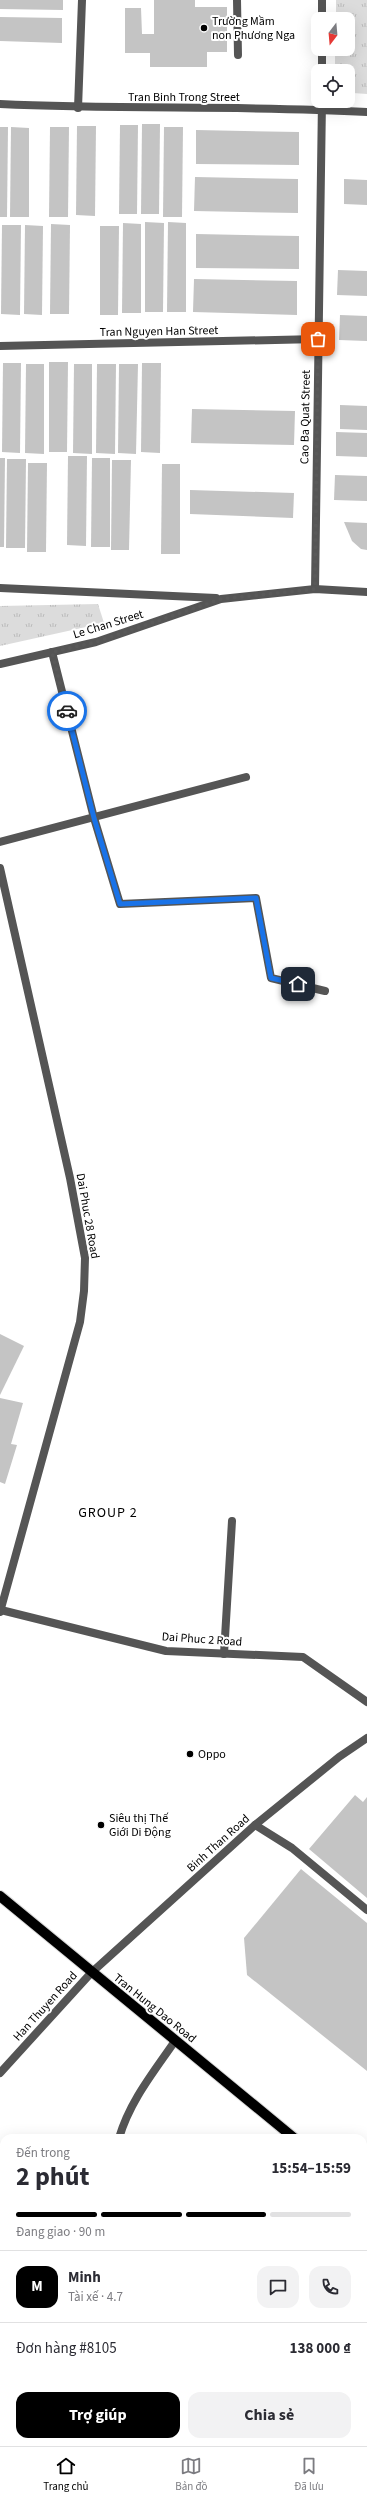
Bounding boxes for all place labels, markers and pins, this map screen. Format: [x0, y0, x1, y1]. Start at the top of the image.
place label: Trường Mầm non Phương Nga [212, 13, 295, 44]
marker: Trường Mầm non Phương Nga [199, 23, 209, 33]
pin [301, 322, 335, 356]
pin [281, 967, 315, 1001]
place label: Oppo [198, 1746, 226, 1763]
marker: Oppo [185, 1749, 195, 1759]
place label: Siêu thị Thế Giới Di Động [109, 1810, 171, 1841]
marker: Siêu thị Thế Giới Di Động [96, 1820, 106, 1830]

